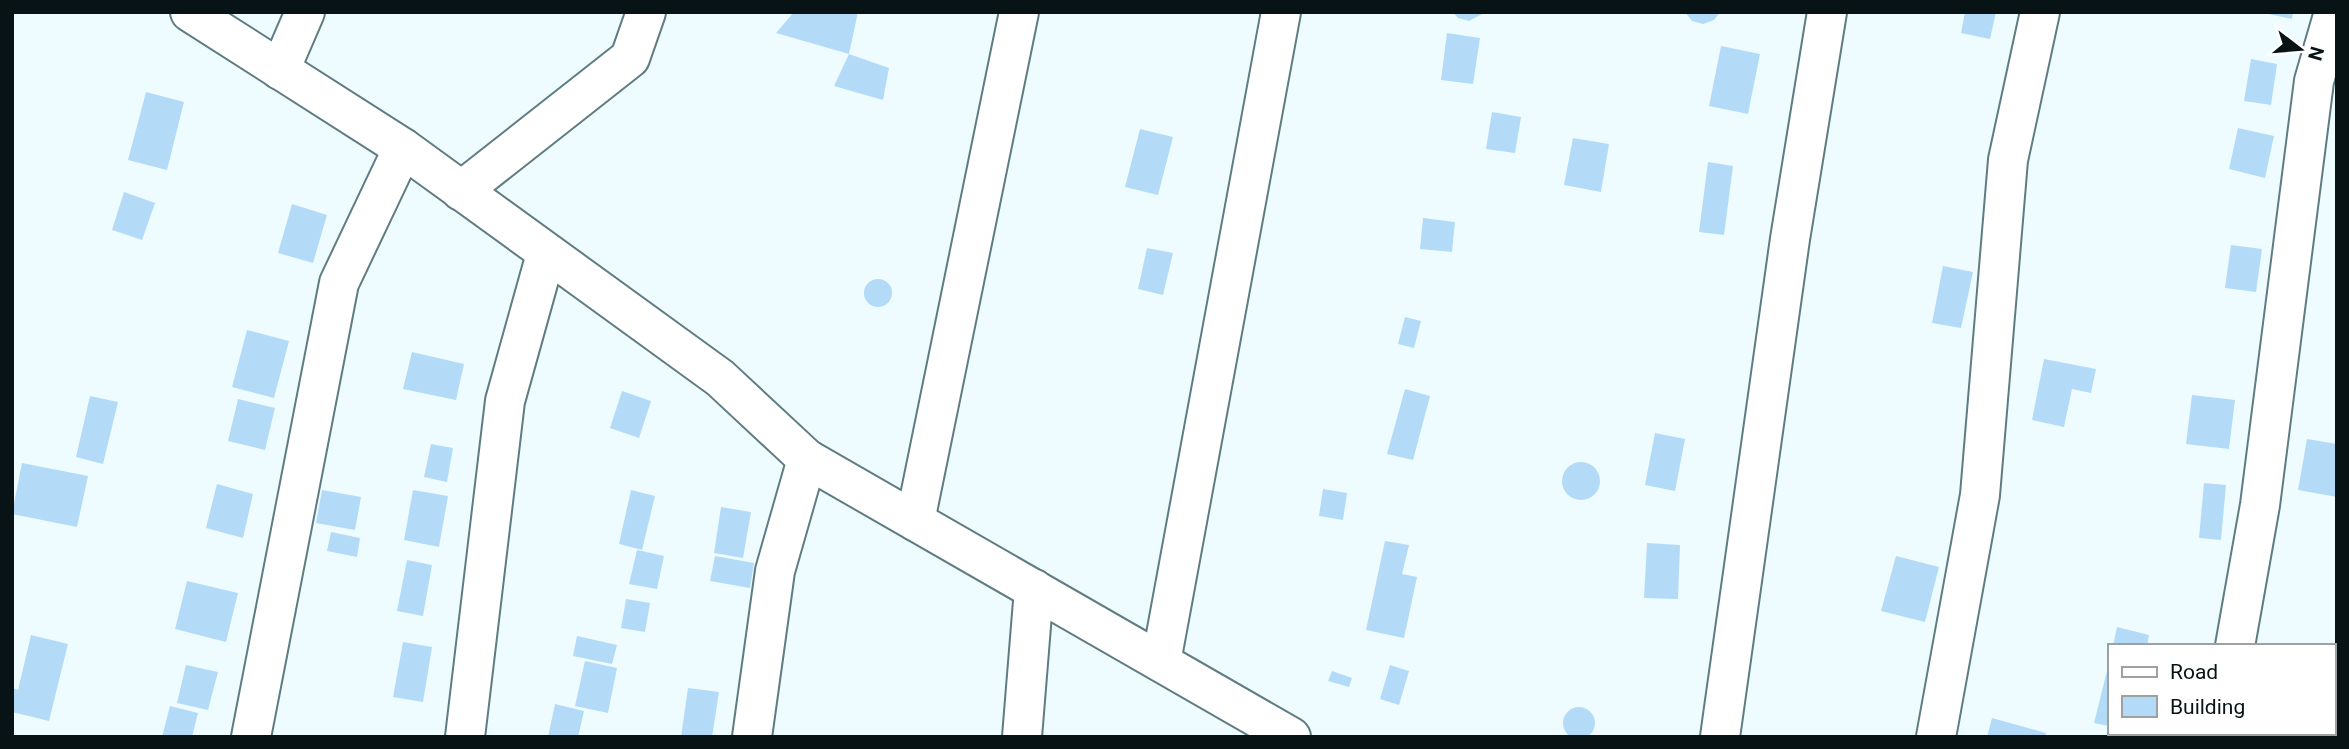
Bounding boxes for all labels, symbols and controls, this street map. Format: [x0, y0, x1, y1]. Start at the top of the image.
north arrow [2265, 14, 2335, 84]
text: N [2303, 44, 2329, 63]
legend [2108, 644, 2335, 735]
text: Road [2170, 660, 2218, 684]
text: Building [2170, 695, 2245, 719]

